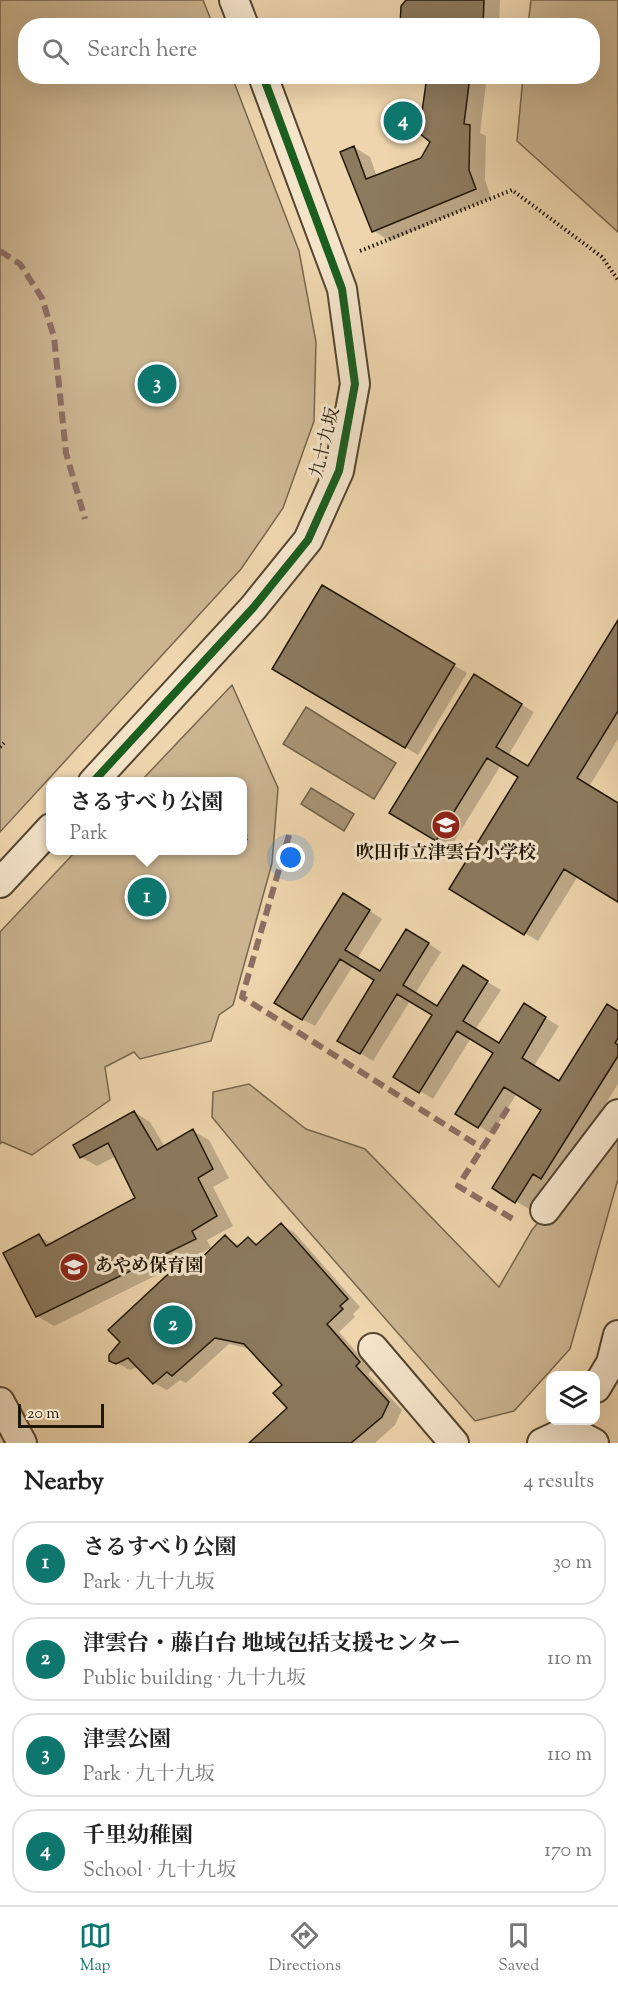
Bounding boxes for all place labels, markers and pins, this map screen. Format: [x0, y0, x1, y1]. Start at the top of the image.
pin: 4 [384, 98, 422, 144]
pin: 3 [138, 362, 176, 406]
school or university icon: 吹田市立津雲台小学校 [430, 809, 462, 841]
place label: 吹田市立津雲台小学校 [356, 841, 536, 867]
pin: 1 [128, 874, 166, 920]
school or university icon: あやめ保育園 [58, 1251, 90, 1283]
place label: あやめ保育園 [95, 1254, 203, 1280]
pin: 2 [154, 1302, 192, 1348]

